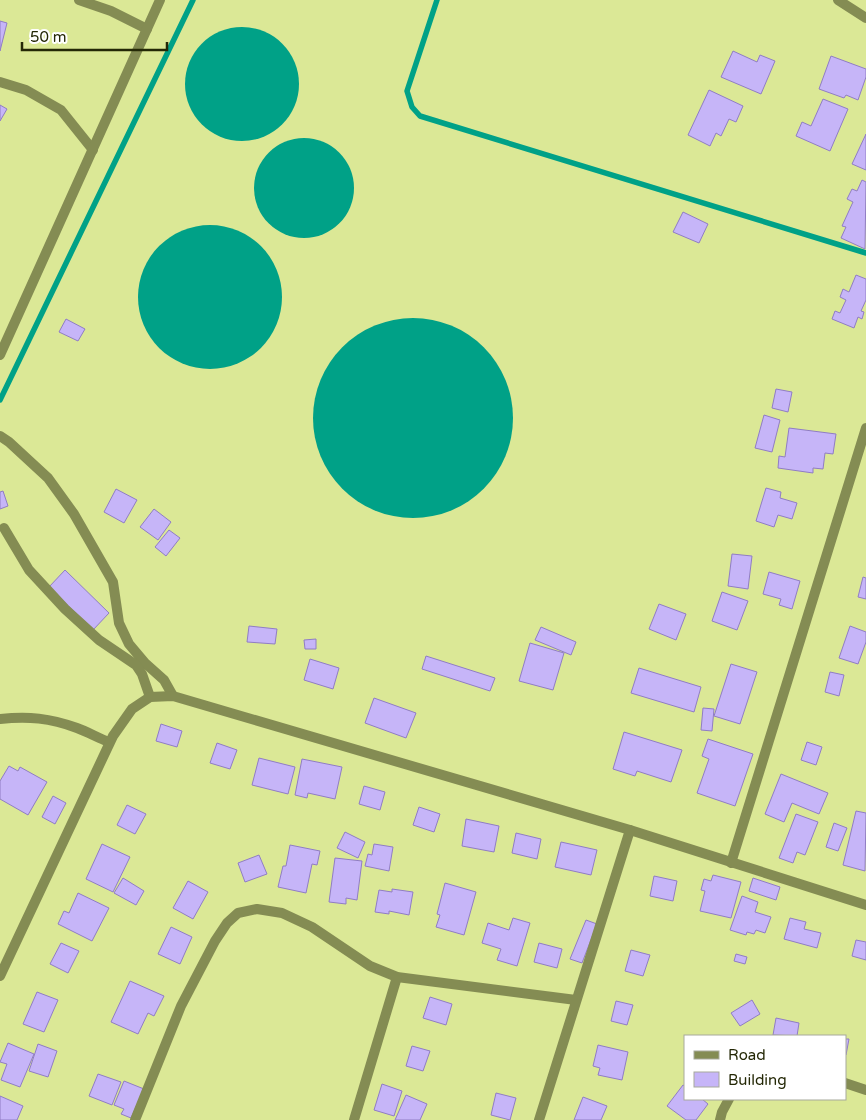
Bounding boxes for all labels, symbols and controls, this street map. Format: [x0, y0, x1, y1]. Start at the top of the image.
scale bar [22, 20, 168, 52]
text: 50 m [30, 28, 67, 46]
legend [684, 1035, 846, 1100]
text: Road [728, 1046, 766, 1064]
text: Building [728, 1071, 787, 1089]

